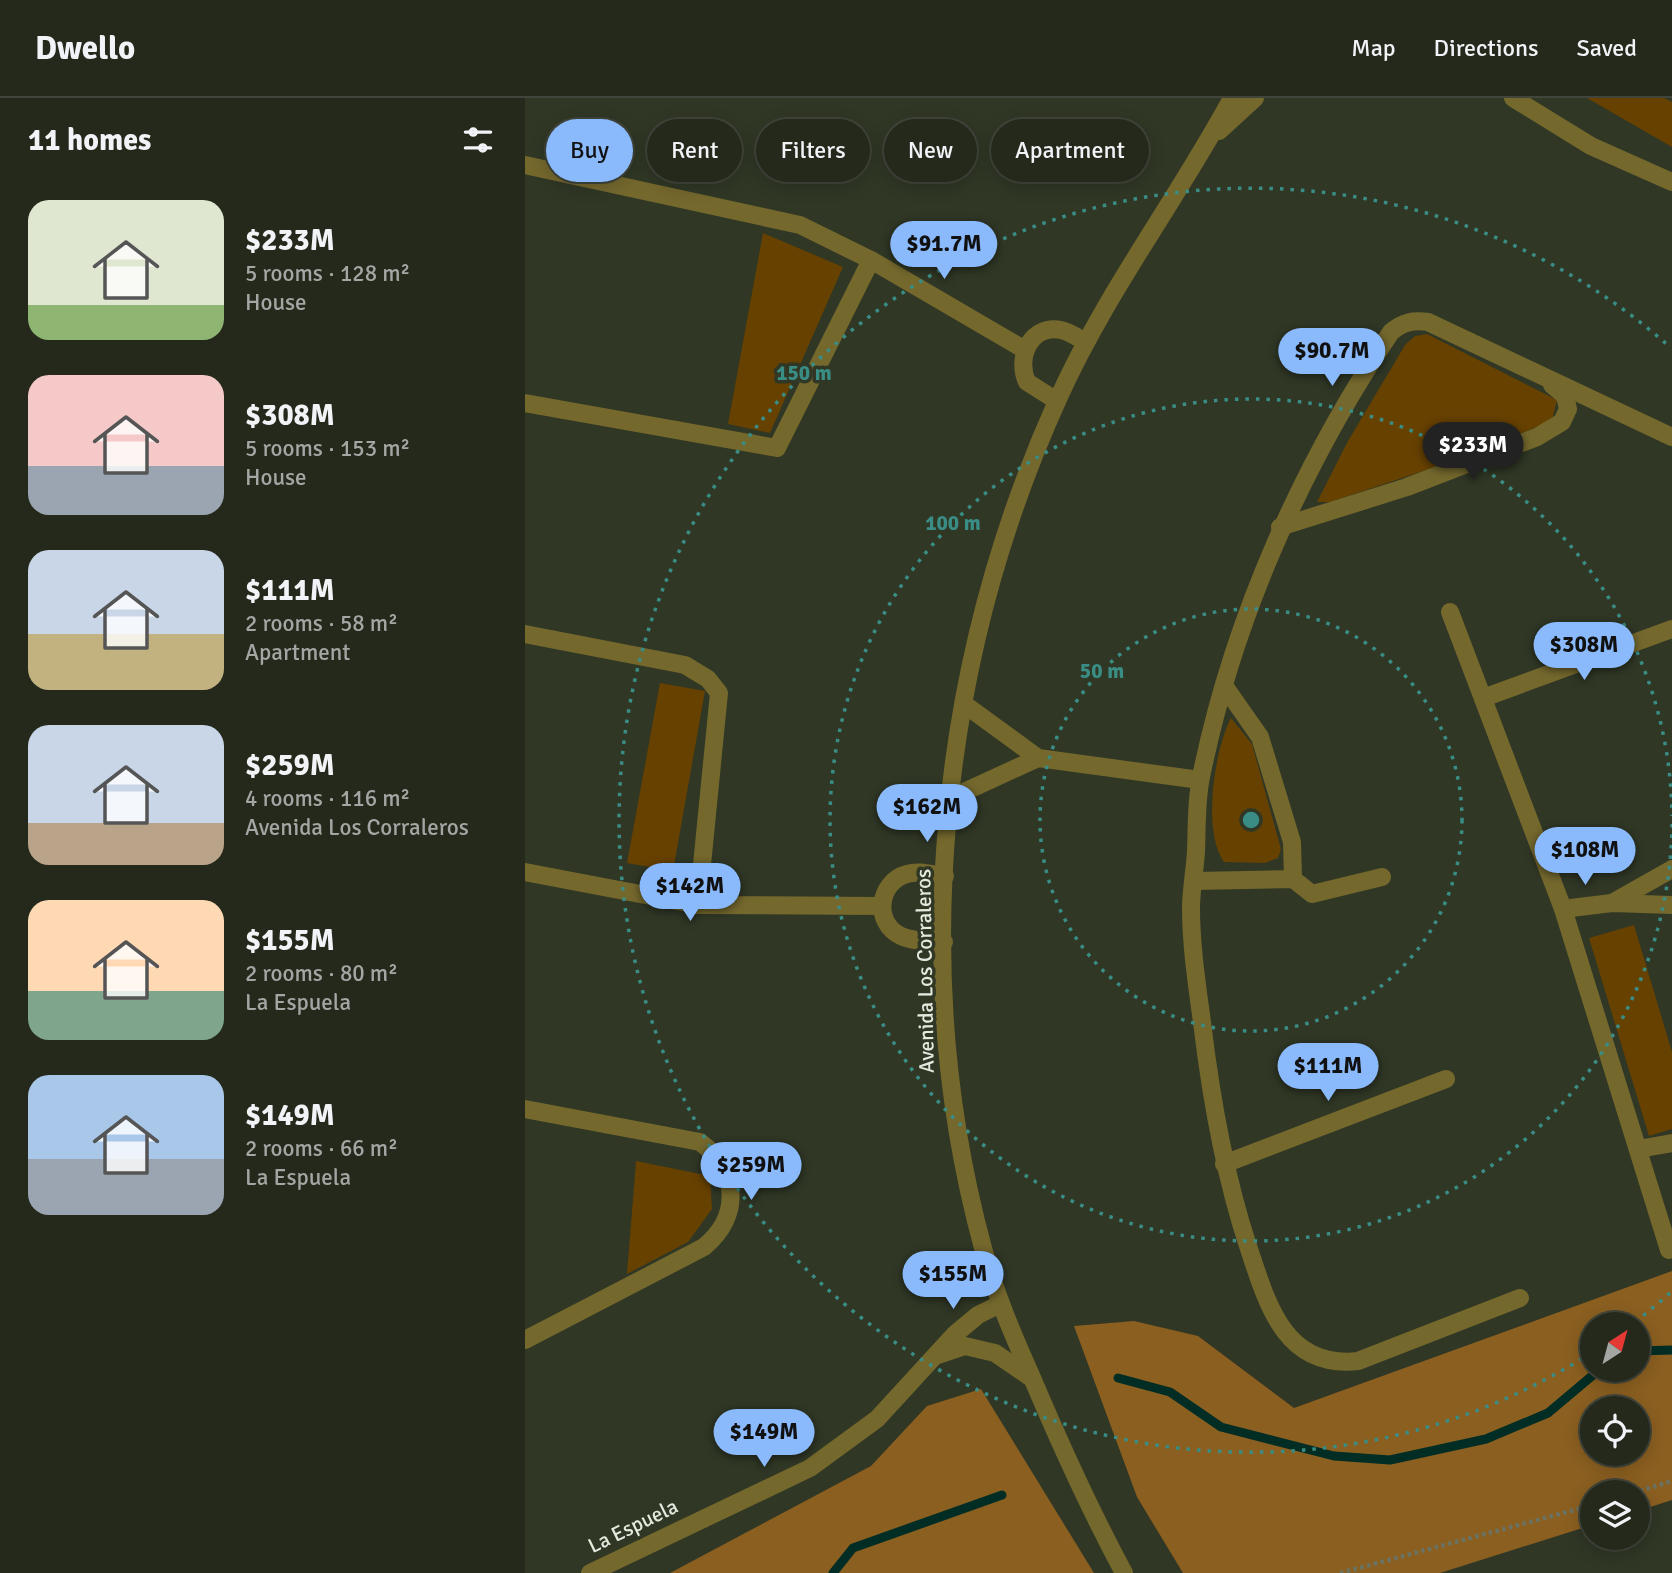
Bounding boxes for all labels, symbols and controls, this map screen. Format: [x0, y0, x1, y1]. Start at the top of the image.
text: Dwello [35, 28, 135, 69]
text: Map [1351, 33, 1396, 63]
text: Directions [1434, 33, 1539, 63]
text: Saved [1577, 33, 1637, 63]
chip: Buy [546, 119, 633, 182]
chip: Rent [647, 119, 742, 182]
chip: Filters [756, 119, 870, 182]
chip: New [884, 119, 977, 182]
chip: Apartment [991, 119, 1149, 182]
icon: filters [459, 121, 497, 159]
text: 11 homes [28, 122, 151, 159]
text: $233M [245, 222, 335, 259]
pin: $91.7M [887, 222, 1001, 281]
icon: home [84, 228, 168, 312]
text: $91.7M [906, 229, 982, 258]
text: 5 rooms · 128 m² [245, 259, 410, 288]
text: House [245, 288, 307, 317]
pin: $90.7M [1275, 328, 1389, 388]
text: $90.7M [1294, 336, 1370, 365]
text: 150 m [776, 360, 832, 386]
text: $308M [245, 397, 335, 434]
icon: home [84, 403, 168, 487]
pin: $233M [1424, 422, 1522, 482]
text: $233M [1439, 430, 1507, 459]
text: 5 rooms · 153 m² [245, 434, 410, 463]
text: House [245, 463, 307, 492]
text: 100 m [925, 510, 981, 536]
text: $111M [245, 572, 335, 609]
icon: home [84, 578, 168, 662]
text: 2 rooms · 58 m² [245, 609, 398, 638]
pin: $308M [1535, 622, 1633, 682]
text: $308M [1550, 630, 1618, 659]
text: Apartment [245, 638, 350, 667]
text: 50 m [1080, 658, 1124, 684]
text: $259M [245, 747, 335, 784]
icon: home [84, 753, 168, 837]
text: 4 rooms · 116 m² [245, 784, 410, 813]
pin: $162M [878, 784, 976, 844]
text: $162M [893, 792, 961, 821]
centre of rings [1239, 808, 1263, 832]
text: Avenida Los Corraleros [245, 813, 469, 842]
pin: $108M [1536, 828, 1634, 887]
text: $108M [1551, 835, 1619, 864]
pin: $142M [641, 864, 739, 923]
street label: Avenida Los Corraleros [910, 869, 940, 1073]
text: $142M [656, 871, 724, 900]
text: $155M [245, 922, 335, 959]
icon: home [84, 928, 168, 1012]
text: 2 rooms · 80 m² [245, 959, 398, 988]
text: La Espuela [245, 988, 351, 1017]
pin: $111M [1279, 1044, 1377, 1103]
text: $111M [1294, 1051, 1362, 1080]
text: $149M [245, 1097, 335, 1134]
icon: home [84, 1103, 168, 1187]
text: 2 rooms · 66 m² [245, 1134, 398, 1163]
pin: $259M [702, 1142, 800, 1202]
text: $259M [717, 1150, 785, 1179]
text: La Espuela [245, 1163, 351, 1192]
pin: $155M [904, 1252, 1002, 1311]
text: $155M [919, 1259, 987, 1288]
north arrow [1580, 1312, 1650, 1382]
map controls [1580, 1312, 1650, 1550]
button: locate [1580, 1396, 1650, 1466]
pin: $149M [715, 1410, 813, 1469]
text: $149M [730, 1417, 798, 1446]
button: layers [1580, 1480, 1650, 1550]
street label: La Espuela [584, 1493, 682, 1559]

